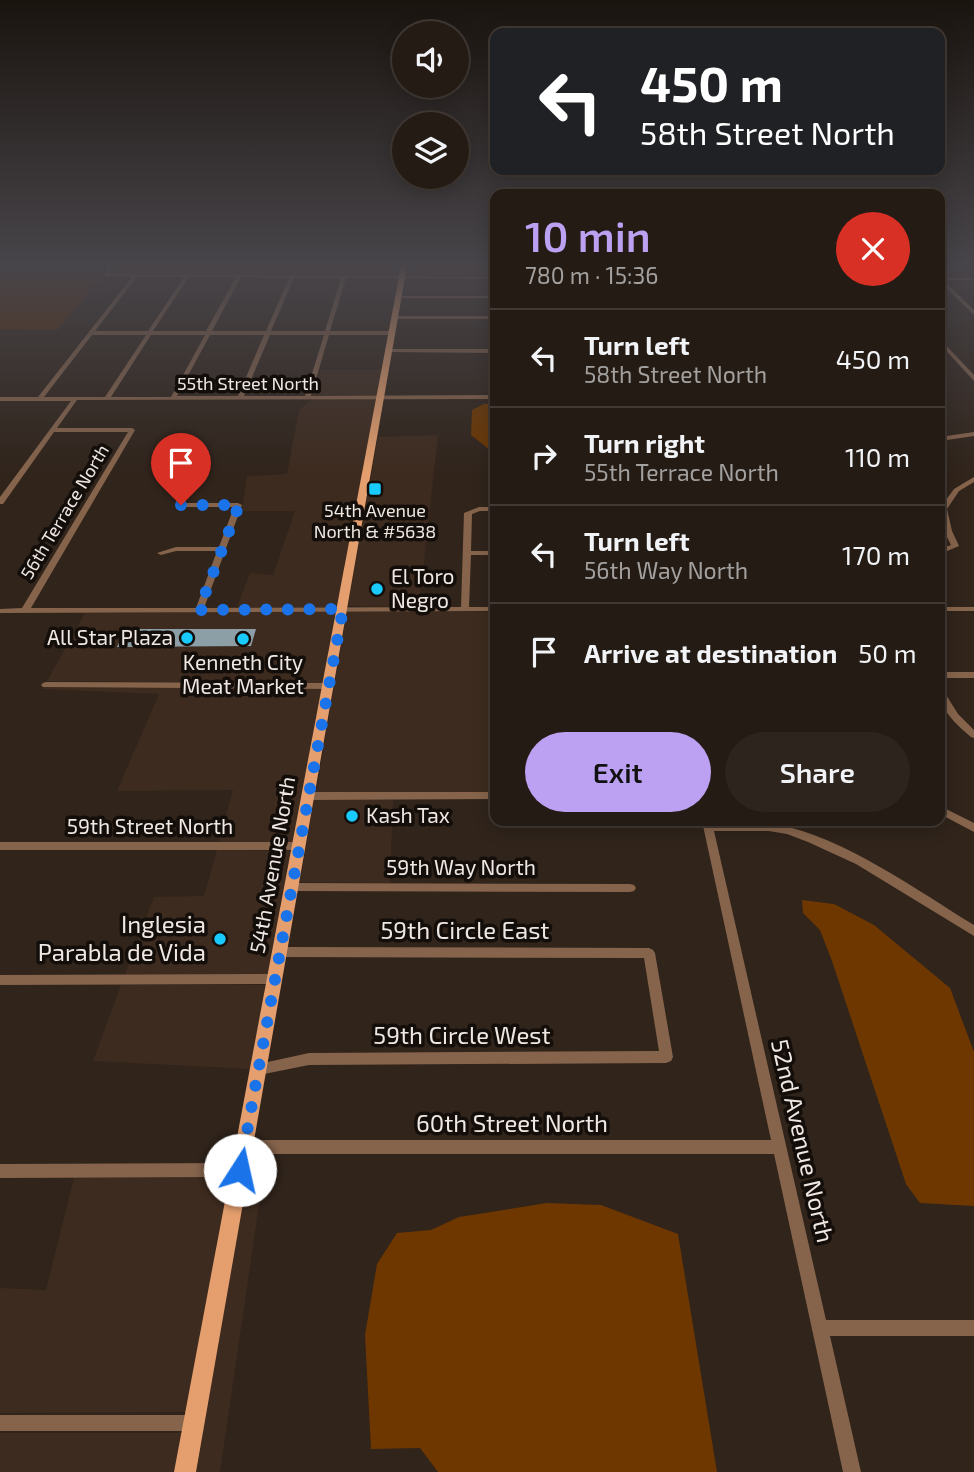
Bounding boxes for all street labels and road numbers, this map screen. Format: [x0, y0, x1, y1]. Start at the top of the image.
street label: 55th Street North [177, 372, 319, 394]
street label: 56th Terrace North [15, 440, 113, 583]
street label: 54th Avenue North [244, 774, 299, 955]
street label: 59th Street North [67, 813, 233, 838]
street label: 59th Way North [386, 854, 536, 879]
street label: 59th Circle East [380, 915, 550, 944]
street label: 59th Circle West [373, 1020, 551, 1049]
street label: 52nd Avenue North [766, 1036, 841, 1245]
street label: 60th Street North [416, 1108, 608, 1137]

